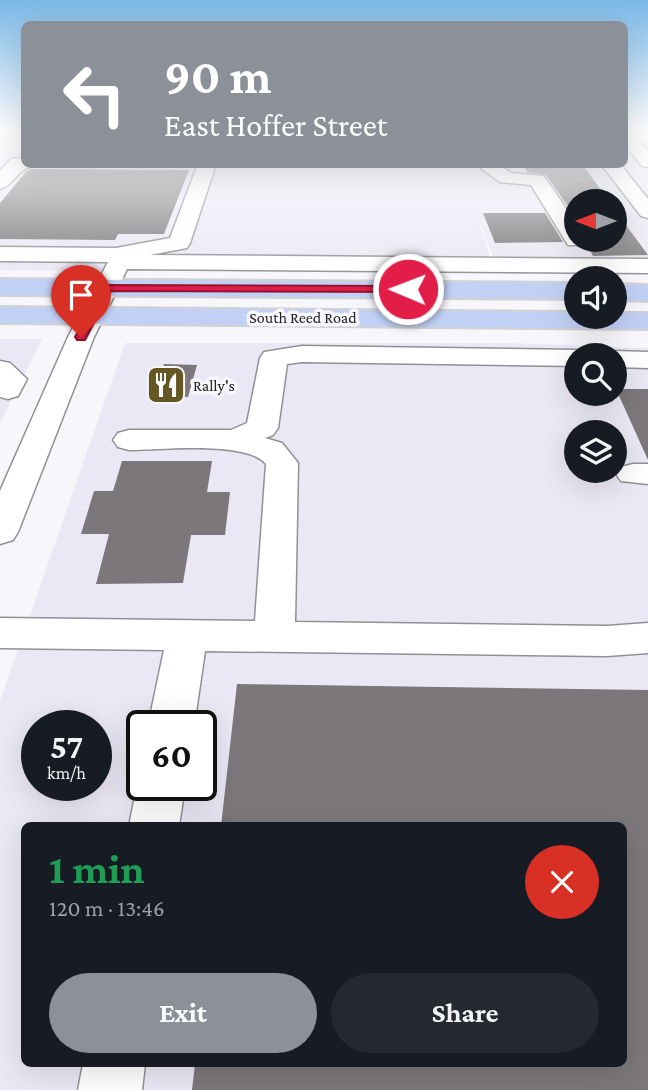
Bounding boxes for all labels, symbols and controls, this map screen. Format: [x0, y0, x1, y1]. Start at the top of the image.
icon: left [49, 49, 140, 140]
text: 90 m [164, 49, 271, 104]
text: East Hoffer Street [164, 107, 387, 143]
north arrow [564, 189, 626, 252]
map controls [564, 189, 627, 483]
position arrow [371, 252, 445, 326]
pin [51, 265, 111, 337]
button: sound [564, 266, 627, 329]
icon: arrive [62, 276, 100, 314]
street label: South Reed Road [249, 309, 357, 326]
button: search [564, 343, 627, 406]
restaurant icon: Rally's [145, 364, 187, 406]
place label: Rally's [193, 377, 235, 395]
button: layers [564, 420, 627, 483]
speed limit sign: 60 [126, 710, 217, 801]
text: 57 [50, 727, 83, 766]
text: km/h [47, 763, 86, 783]
text: 1 min [49, 845, 145, 892]
button: close [525, 845, 599, 919]
text: 120 m · 13:46 [49, 895, 165, 921]
button: Exit [49, 973, 317, 1053]
button: Share [331, 973, 599, 1053]

